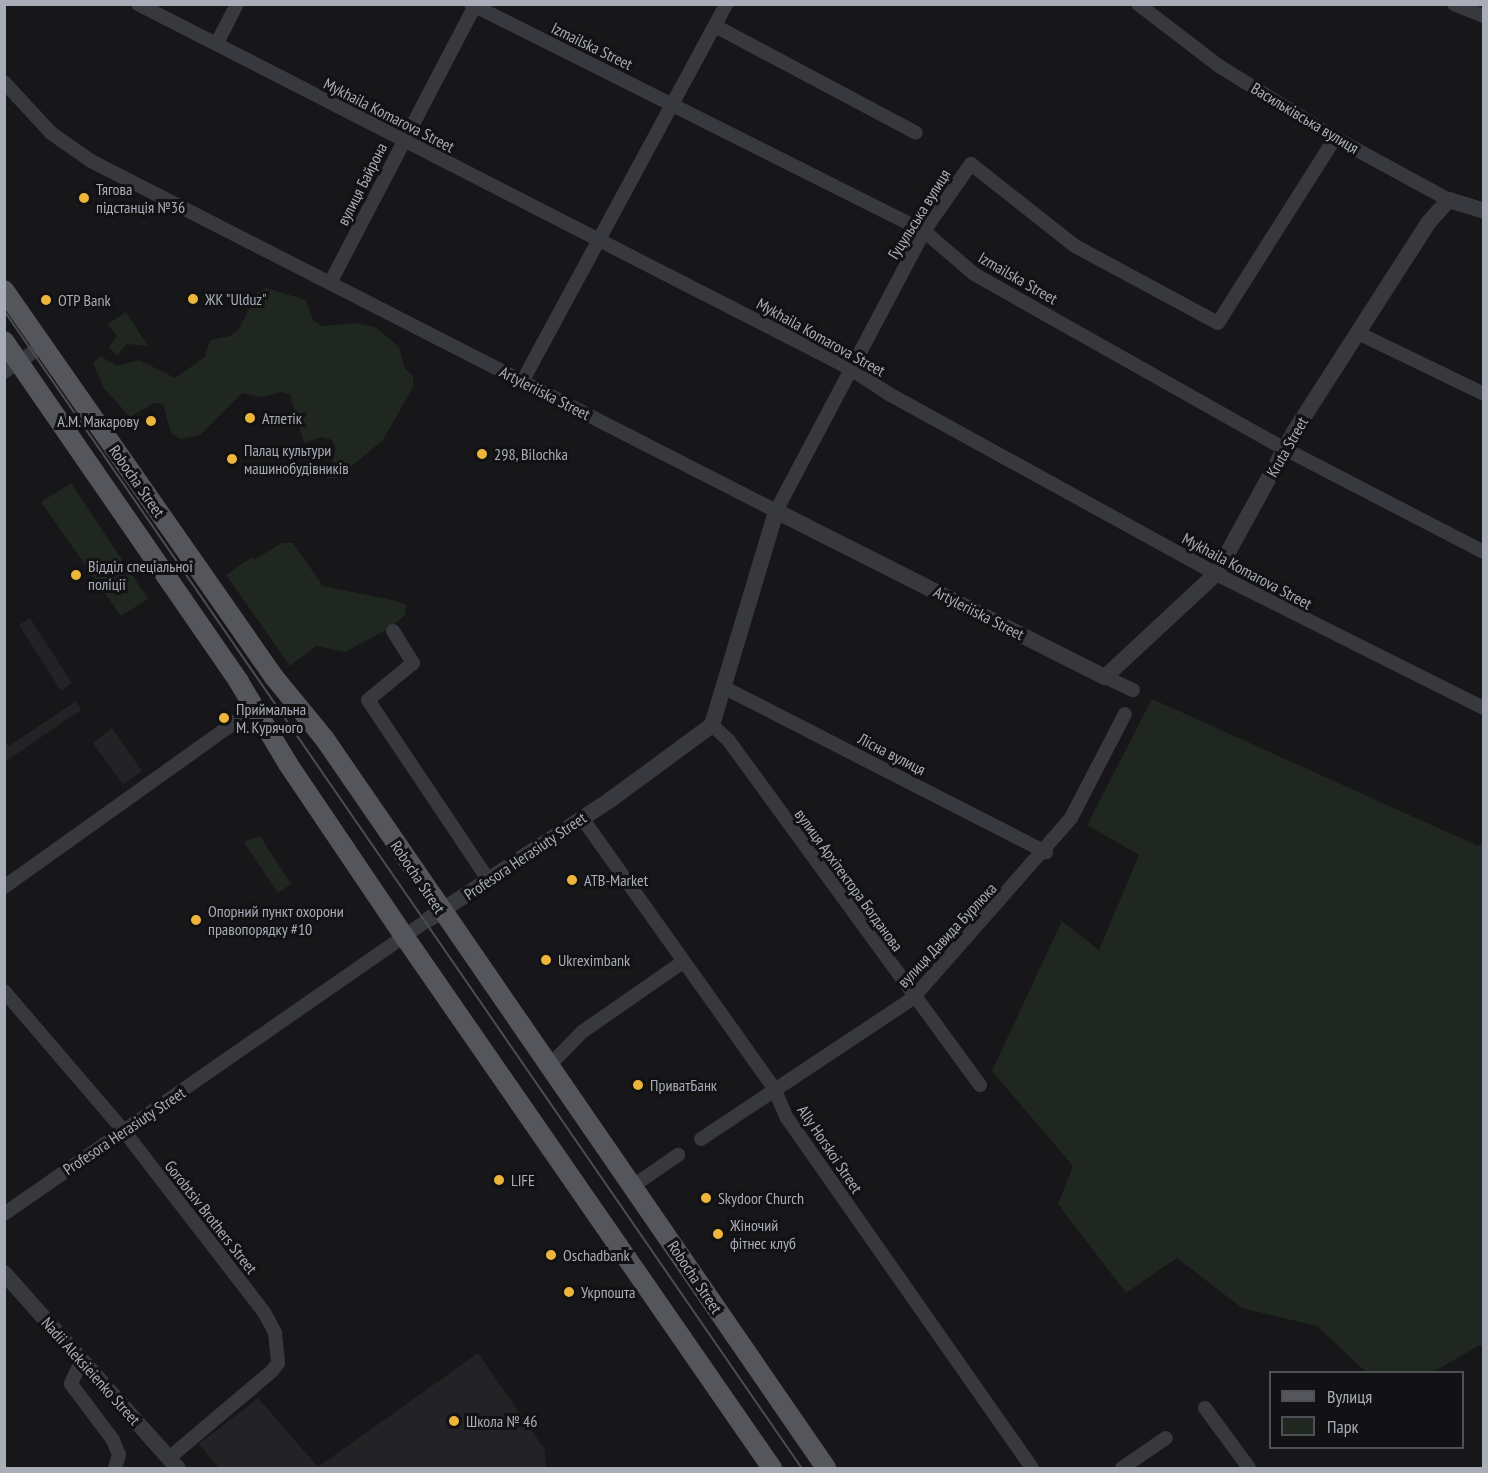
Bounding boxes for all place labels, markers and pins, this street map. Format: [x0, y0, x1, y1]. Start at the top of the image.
place label: Тягова пiдстанцiя №36 [96, 179, 185, 217]
marker: Тягова пiдстанцiя №36 [77, 191, 91, 205]
place label: ЖК "Ulduz" [205, 289, 268, 309]
place label: OTP Bank [58, 290, 111, 310]
marker: ЖК "Ulduz" [186, 292, 200, 306]
marker: OTP Bank [39, 293, 53, 307]
place label: Атлетік [262, 408, 302, 428]
place label: А.М. Макарову [56, 411, 139, 431]
marker: Атлетік [243, 411, 257, 425]
marker: А.М. Макарову [144, 414, 158, 428]
place label: Палац культури машинобудівників [244, 440, 349, 478]
place label: 298, Bilochka [494, 444, 569, 464]
marker: 298, Bilochka [475, 447, 489, 461]
marker: Палац культури машинобудівників [225, 452, 239, 466]
place label: Відділ спеціальної поліції [88, 556, 193, 594]
marker: Відділ спеціальної поліції [69, 568, 83, 582]
place label: Приймальна М. Курячого [236, 699, 306, 737]
marker: Приймальна М. Курячого [217, 711, 231, 725]
place label: ATB-Market [584, 870, 648, 890]
marker: ATB-Market [565, 873, 579, 887]
place label: Опорний пункт охорони правопорядку #10 [208, 901, 344, 939]
marker: Опорний пункт охорони правопорядку #10 [189, 913, 203, 927]
place label: Ukreximbank [558, 950, 630, 970]
marker: Ukreximbank [539, 953, 553, 967]
place label: ПриватБанк [650, 1075, 717, 1095]
marker: ПриватБанк [631, 1078, 645, 1092]
place label: LIFE [511, 1170, 535, 1190]
marker: LIFE [492, 1173, 506, 1187]
place label: Skydoor Church [718, 1188, 804, 1208]
marker: Skydoor Church [699, 1191, 713, 1205]
place label: Жіночий фітнес клуб [730, 1215, 796, 1253]
marker: Жіночий фітнес клуб [711, 1227, 725, 1241]
place label: Oschadbank [563, 1245, 630, 1265]
marker: Oschadbank [544, 1248, 558, 1262]
place label: Укрпошта [581, 1282, 635, 1302]
marker: Укрпошта [562, 1285, 576, 1299]
place label: Школа № 46 [466, 1411, 537, 1431]
marker: Школа № 46 [447, 1414, 461, 1428]

